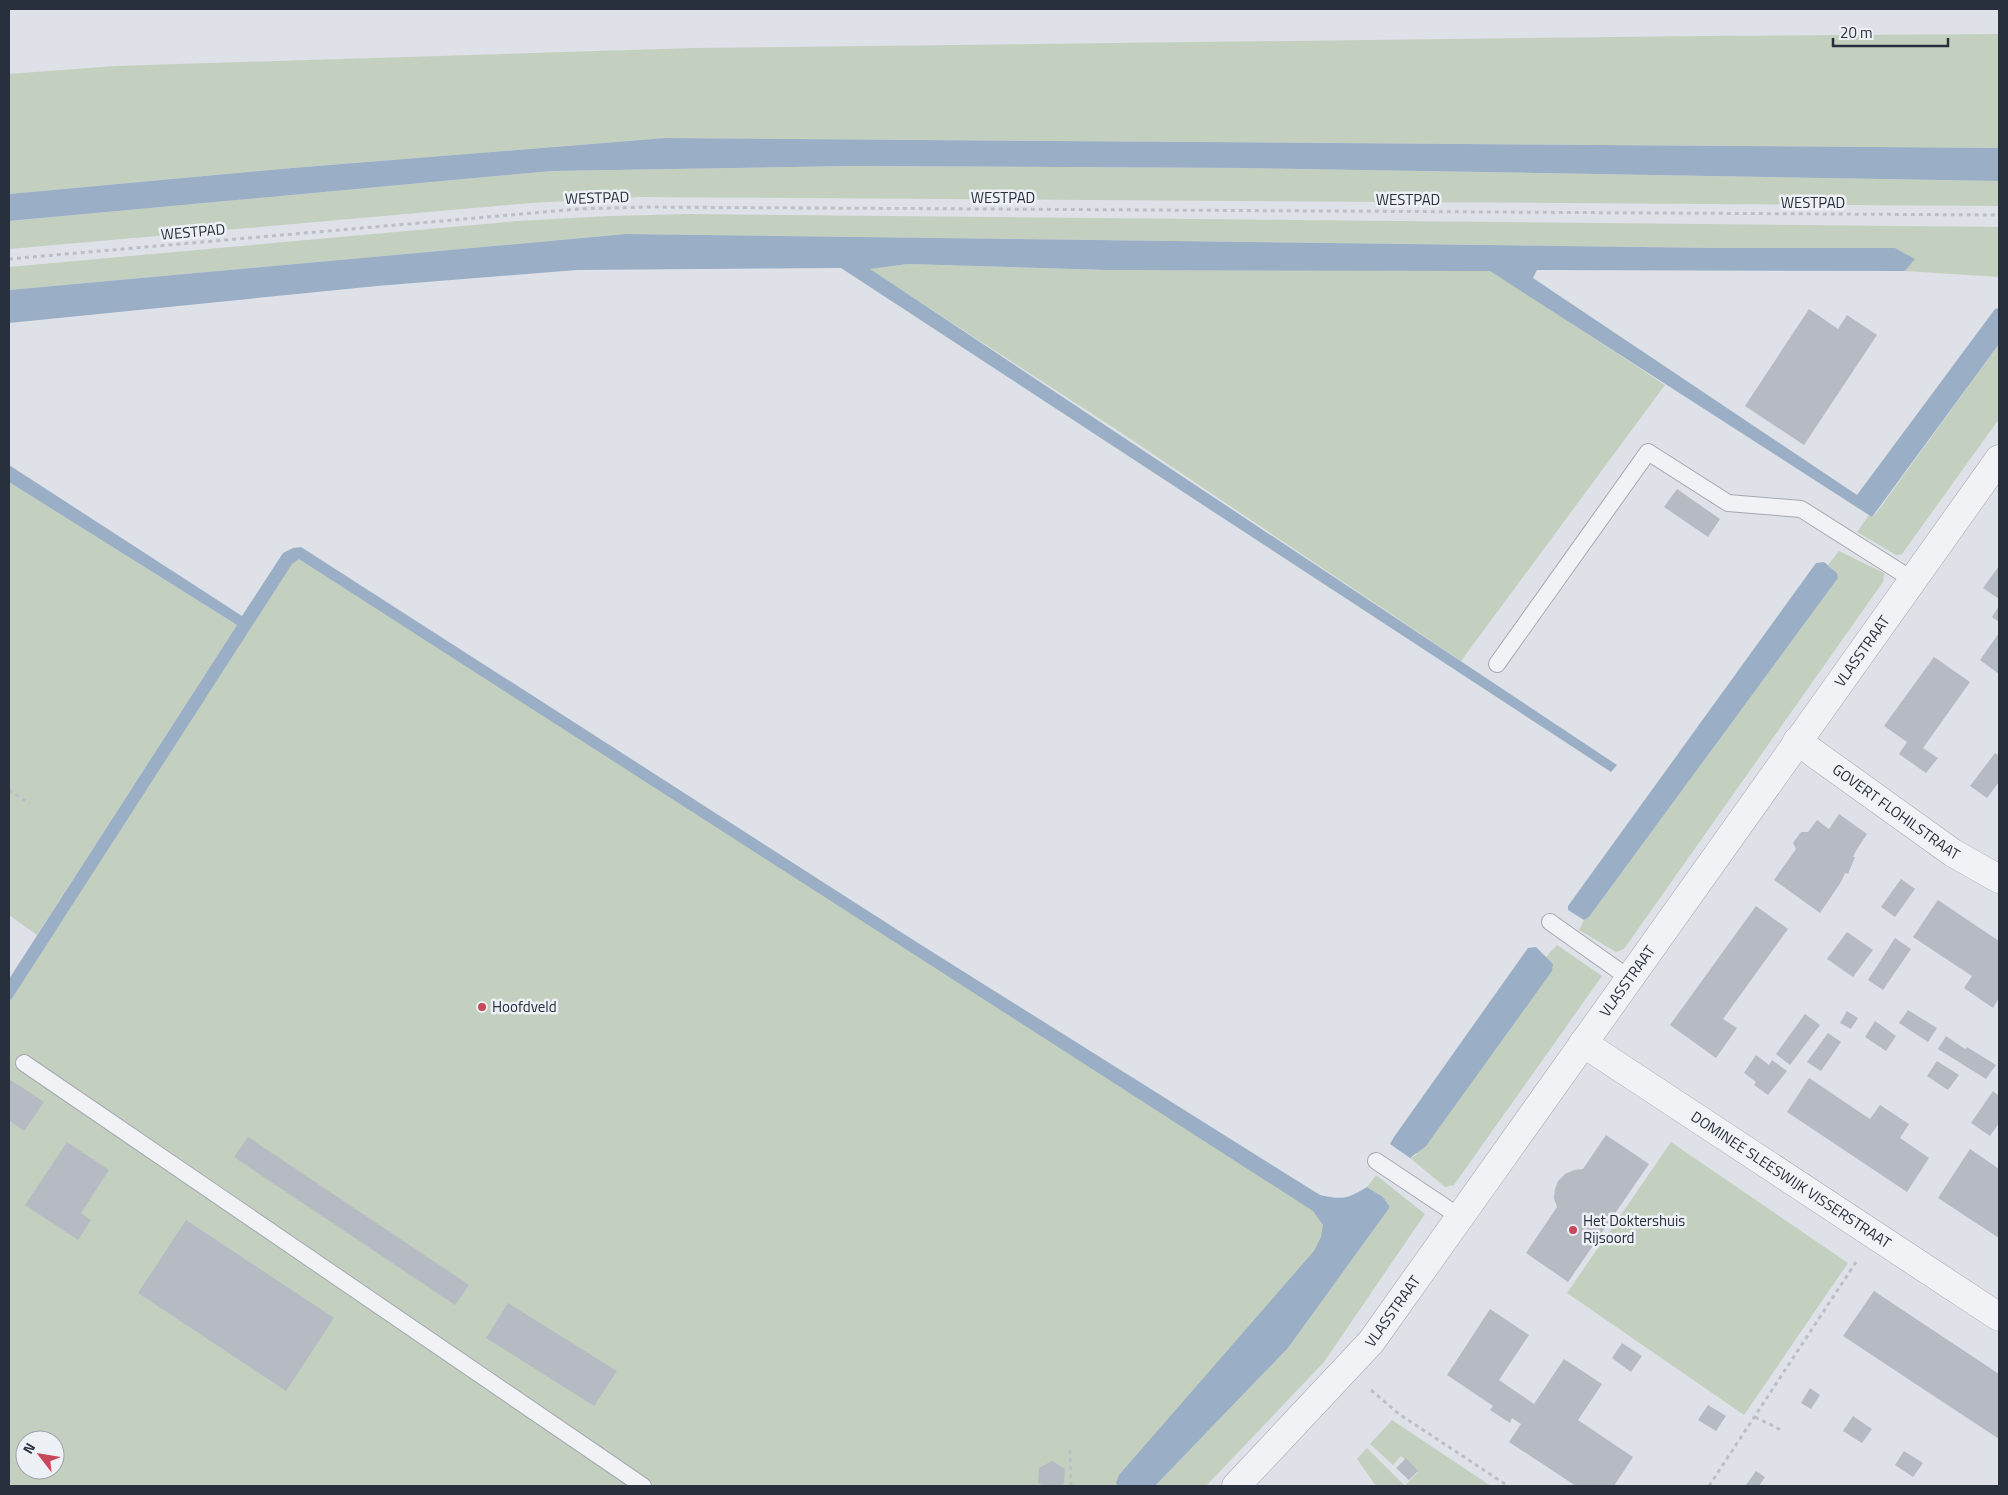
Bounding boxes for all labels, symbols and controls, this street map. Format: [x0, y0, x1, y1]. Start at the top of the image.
scale bar [1833, 15, 1948, 47]
text: 20 m [1840, 21, 1873, 44]
street label: WESTPAD [564, 185, 630, 210]
street label: WESTPAD [971, 186, 1035, 209]
street label: WESTPAD [1376, 188, 1440, 211]
street label: WESTPAD [1781, 191, 1845, 214]
street label: WESTPAD [160, 217, 226, 246]
street label: VLASSTRAAT [1828, 610, 1895, 692]
street label: GOVERT FLOHILSTRAAT [1828, 758, 1964, 866]
street label: VLASSTRAAT [1594, 940, 1661, 1022]
place label: Hoofdveld [492, 995, 557, 1018]
marker: Hoofdveld [476, 1001, 488, 1013]
street label: DOMINEE SLEESWIJK VISSERSTRAAT [1687, 1105, 1896, 1254]
place label: Het Doktershuis Rijsoord [1583, 1209, 1685, 1249]
marker: Het Doktershuis Rijsoord [1567, 1224, 1579, 1236]
street label: VLASSTRAAT [1359, 1270, 1426, 1352]
north arrow [15, 1430, 65, 1480]
text: N [17, 1438, 40, 1458]

